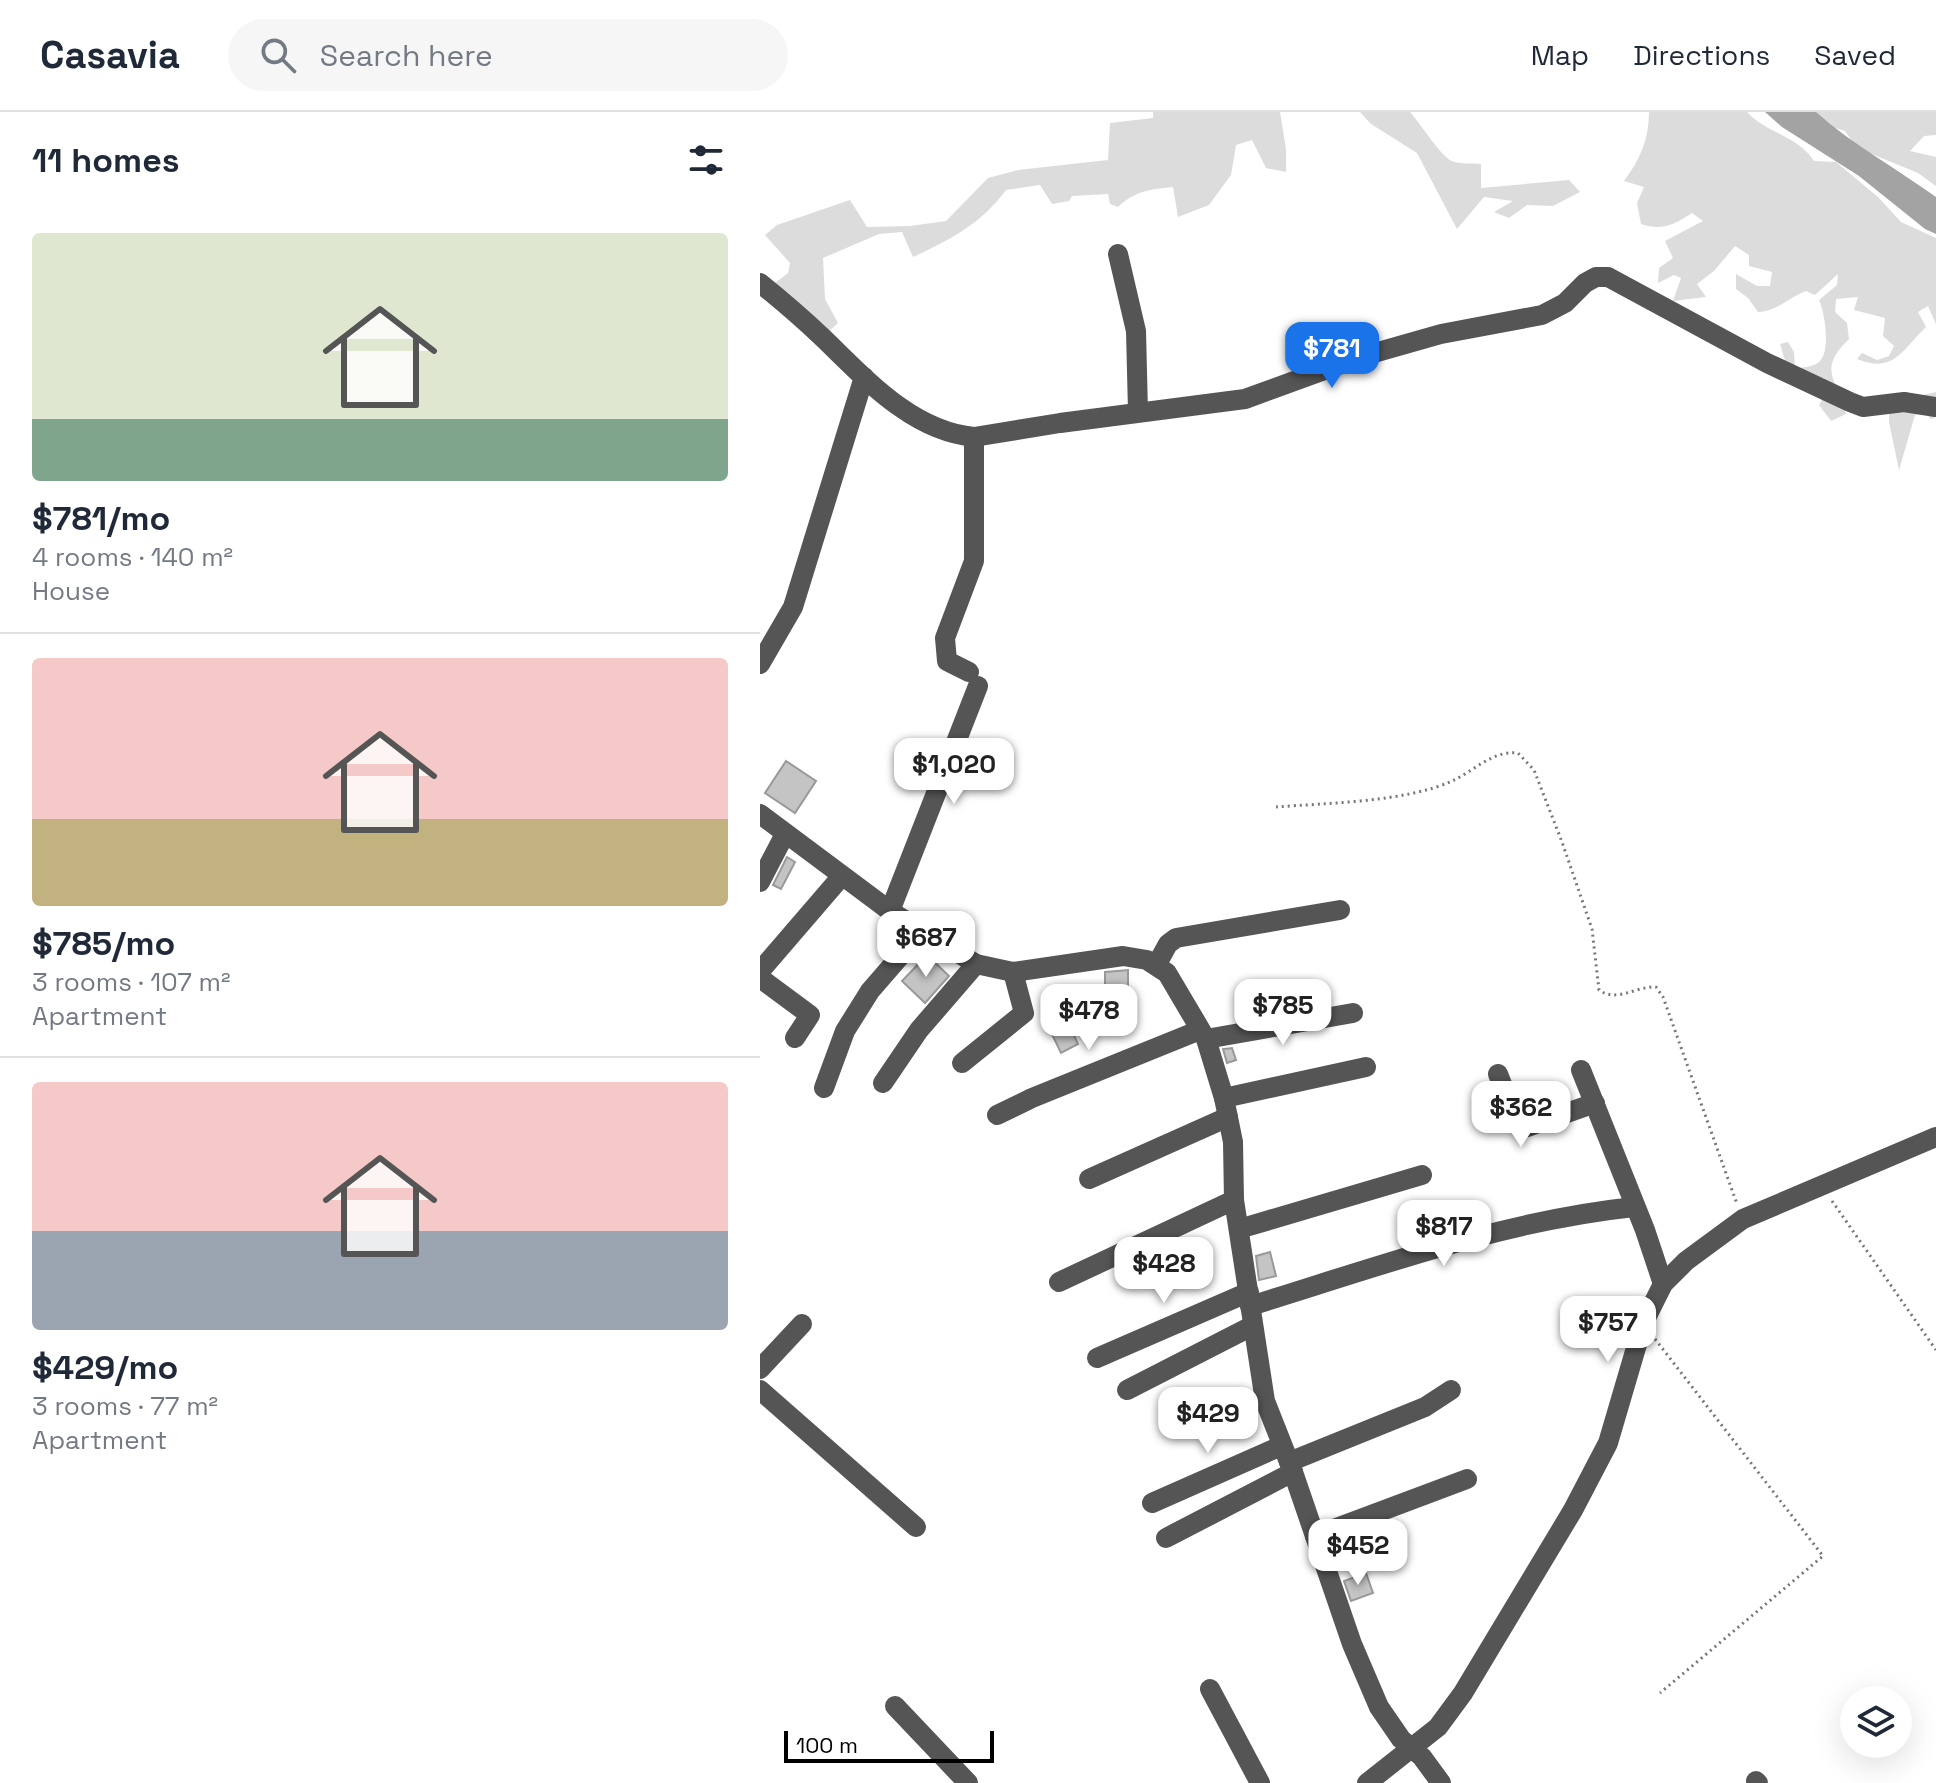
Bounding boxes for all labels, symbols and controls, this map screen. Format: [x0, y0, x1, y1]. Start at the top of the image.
search box [228, 19, 788, 91]
text: Casavia [40, 31, 180, 79]
icon: search [256, 33, 300, 77]
text: Search here [320, 36, 493, 75]
text: Map [1531, 37, 1589, 73]
text: Directions [1633, 37, 1770, 73]
text: Saved [1814, 37, 1896, 73]
icon: filters [684, 138, 728, 182]
text: 11 homes [32, 139, 180, 182]
icon: home [308, 285, 452, 429]
pin: $781 [1285, 322, 1379, 390]
text: $781 [1303, 331, 1361, 365]
text: $781/mo [32, 497, 170, 540]
text: 4 rooms · 140 m² [32, 540, 233, 574]
text: House [32, 574, 110, 608]
icon: home [308, 710, 452, 854]
pin: $1,020 [889, 738, 1019, 806]
text: $1,020 [912, 747, 996, 781]
pin: $687 [879, 911, 973, 979]
text: $687 [895, 920, 957, 954]
text: $785/mo [32, 922, 175, 965]
text: 3 rooms · 107 m² [32, 965, 230, 999]
pin: $785 [1236, 979, 1330, 1047]
pin: $478 [1042, 984, 1136, 1052]
text: $785 [1252, 988, 1314, 1022]
text: $478 [1058, 993, 1120, 1027]
text: Apartment [32, 999, 167, 1033]
pin: $362 [1474, 1081, 1568, 1149]
text: $362 [1490, 1090, 1552, 1124]
icon: home [308, 1134, 452, 1278]
pin: $817 [1397, 1200, 1491, 1268]
text: $817 [1415, 1209, 1473, 1243]
pin: $428 [1117, 1237, 1211, 1305]
text: $428 [1132, 1246, 1196, 1280]
pin: $757 [1561, 1296, 1655, 1364]
text: $757 [1578, 1305, 1638, 1339]
text: $429/mo [32, 1346, 178, 1389]
pin: $429 [1161, 1387, 1255, 1455]
text: 3 rooms · 77 m² [32, 1389, 218, 1423]
text: $429 [1176, 1396, 1240, 1430]
text: Apartment [32, 1423, 167, 1457]
pin: $452 [1311, 1519, 1405, 1587]
text: $452 [1326, 1528, 1390, 1562]
map controls [1840, 1686, 1912, 1758]
button: layers [1840, 1686, 1912, 1758]
scale bar [784, 1727, 994, 1763]
text: 100 m [796, 1731, 858, 1759]

